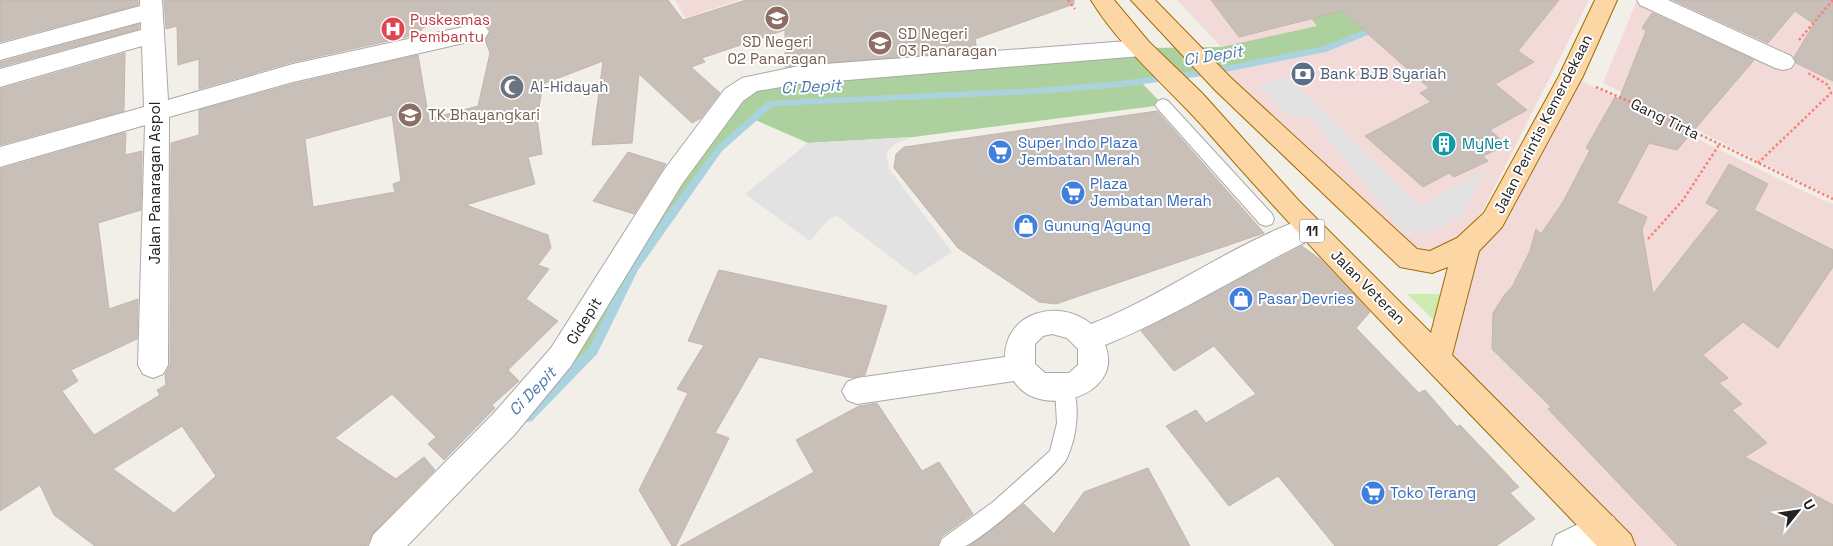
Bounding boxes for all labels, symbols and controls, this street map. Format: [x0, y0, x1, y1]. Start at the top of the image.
school or university icon: SD Negeri 02 Panaragan [764, 5, 790, 31]
place label: Puskesmas Pembantu [410, 10, 490, 46]
hospital icon: Puskesmas Pembantu [380, 16, 406, 42]
place label: SD Negeri 03 Panaragan [898, 24, 997, 60]
school or university icon: SD Negeri 03 Panaragan [867, 30, 893, 56]
street label: Jalan Perintis Kemerdekaan [1489, 31, 1596, 217]
place label: SD Negeri 02 Panaragan [727, 32, 827, 68]
water label: Ci Depit [1182, 40, 1246, 71]
bank icon: Bank BJB Syariah [1290, 61, 1316, 87]
place label: Bank BJB Syariah [1320, 64, 1446, 83]
mosque icon: Al-Hidayah [499, 74, 525, 100]
water label: Ci Depit [781, 74, 843, 99]
place label: Al-Hidayah [530, 77, 609, 96]
street label: Gang Tirta [1628, 94, 1703, 144]
street label: Jalan Panaragan Aspol [145, 102, 164, 264]
school or university icon: TK Bhayangkari [397, 102, 423, 128]
place label: TK Bhayangkari [428, 105, 540, 124]
building icon: MyNet [1431, 131, 1457, 157]
place label: Super Indo Plaza Jembatan Merah [1018, 133, 1140, 169]
place label: MyNet [1462, 134, 1510, 153]
supermarket icon: Super Indo Plaza Jembatan Merah [987, 139, 1013, 165]
place label: Plaza Jembatan Merah [1090, 174, 1212, 210]
supermarket icon: Plaza Jembatan Merah [1060, 180, 1086, 206]
shop icon: Gunung Agung [1013, 213, 1039, 239]
place label: Gunung Agung [1044, 216, 1151, 235]
road number: 11 [1300, 220, 1324, 242]
street label: Jalan Veteran [1327, 245, 1410, 328]
shop icon: Pasar Devries [1228, 286, 1254, 312]
place label: Pasar Devries [1258, 289, 1354, 308]
street label: Cidepit [562, 294, 605, 348]
water label: Ci Depit [504, 361, 562, 420]
supermarket icon: Toko Terang [1360, 480, 1386, 506]
place label: Toko Terang [1390, 483, 1476, 502]
north arrow [1773, 486, 1823, 536]
text: U [1799, 496, 1819, 513]

